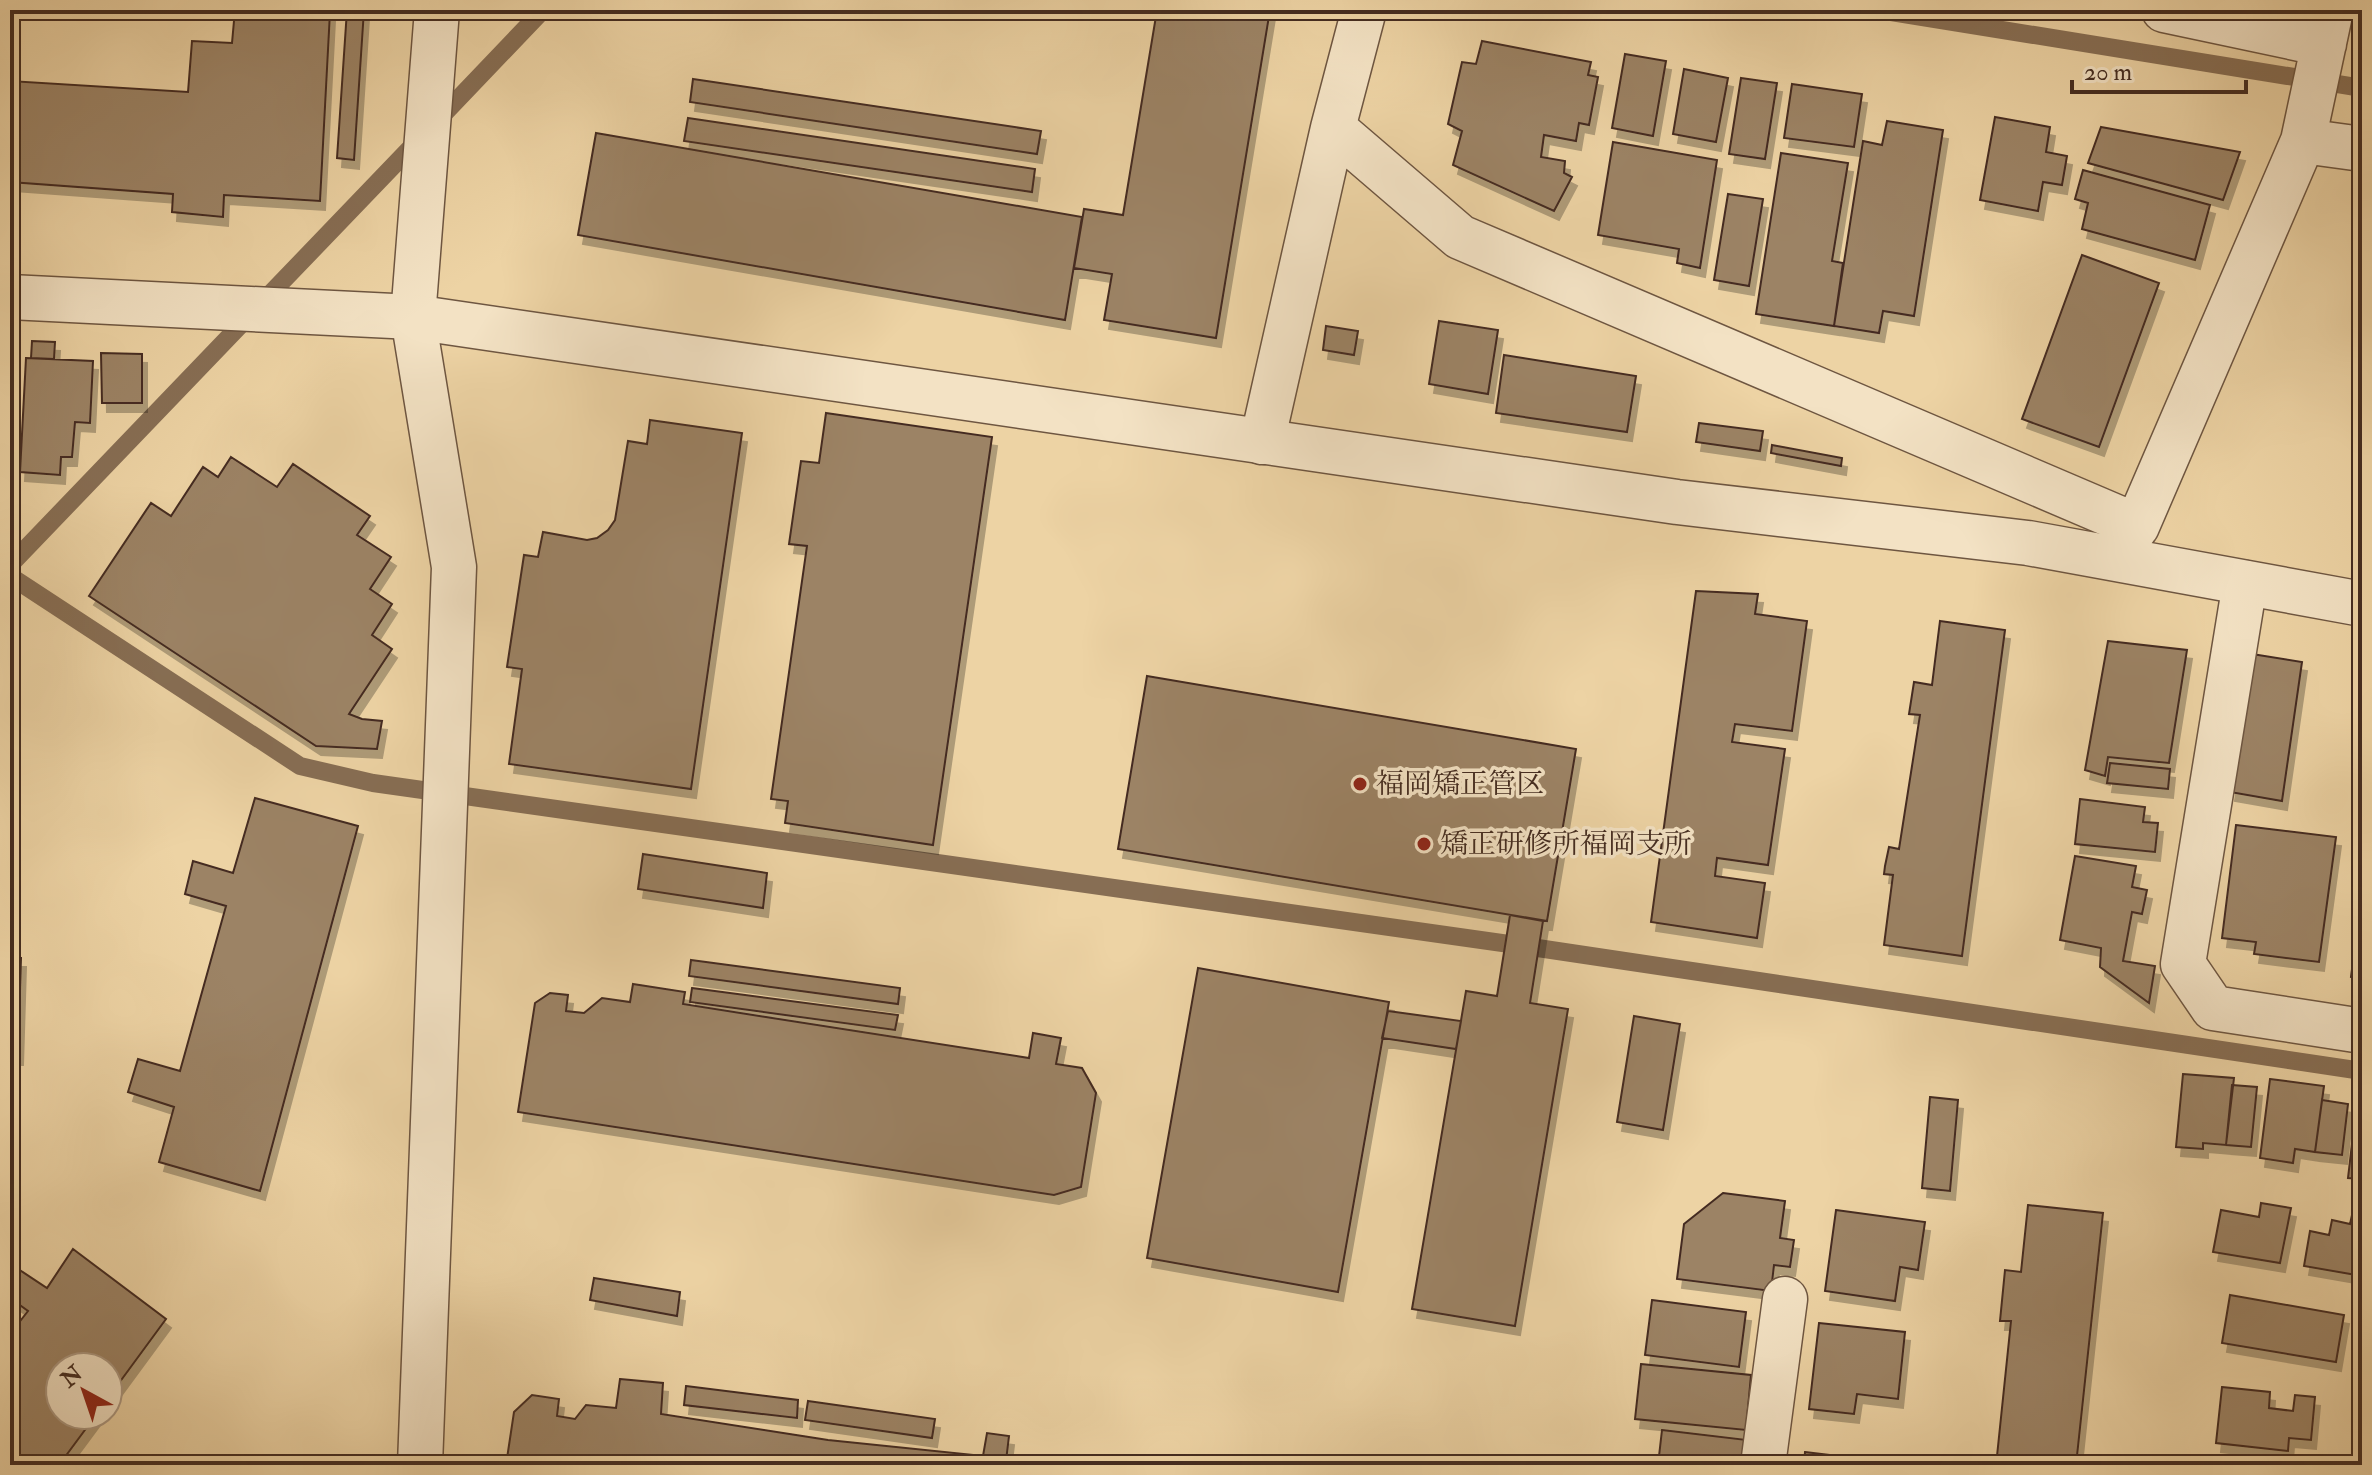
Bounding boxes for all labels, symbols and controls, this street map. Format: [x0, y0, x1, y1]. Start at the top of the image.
scale bar [2072, 44, 2246, 94]
text: 20 m [2084, 57, 2133, 88]
place label: 福岡矯正管区 [1376, 767, 1544, 802]
marker: 福岡矯正管区 [1351, 775, 1369, 793]
place label: 矯正研修所福岡支所 [1440, 827, 1692, 862]
marker: 矯正研修所福岡支所 [1415, 835, 1433, 853]
north arrow [44, 1351, 124, 1431]
text: N [54, 1359, 89, 1394]

